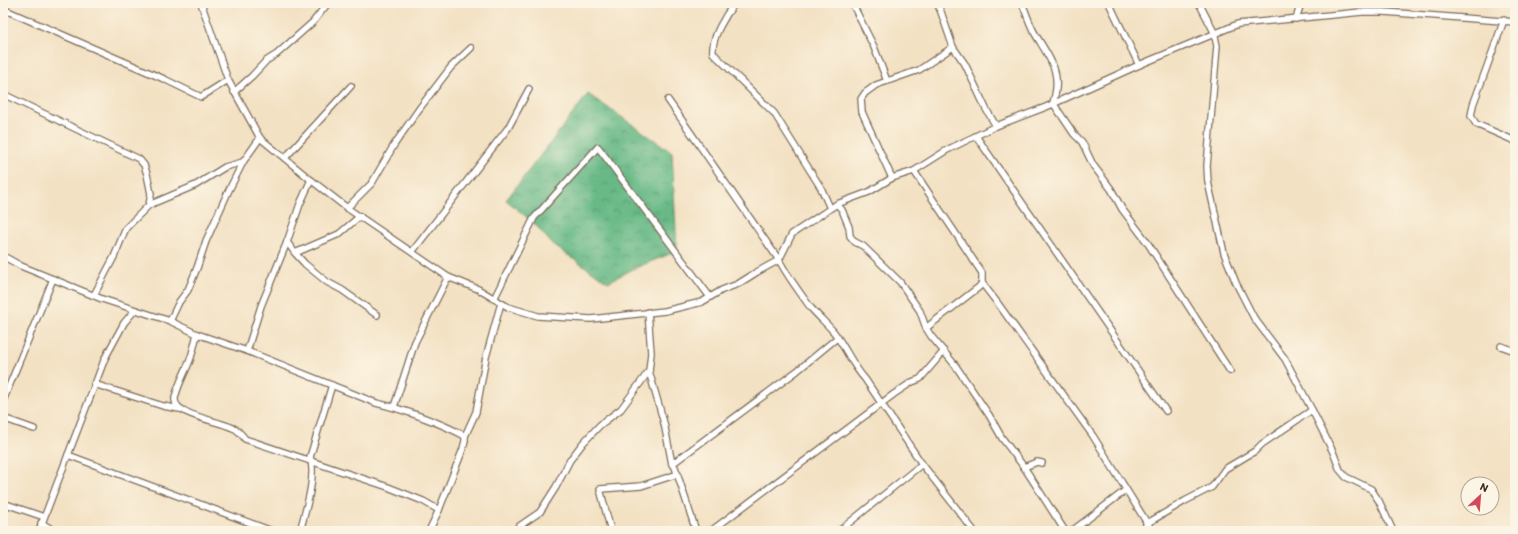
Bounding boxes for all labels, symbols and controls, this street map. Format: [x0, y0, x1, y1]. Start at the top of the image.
north arrow [1460, 476, 1500, 516]
text: N [1478, 480, 1490, 495]

